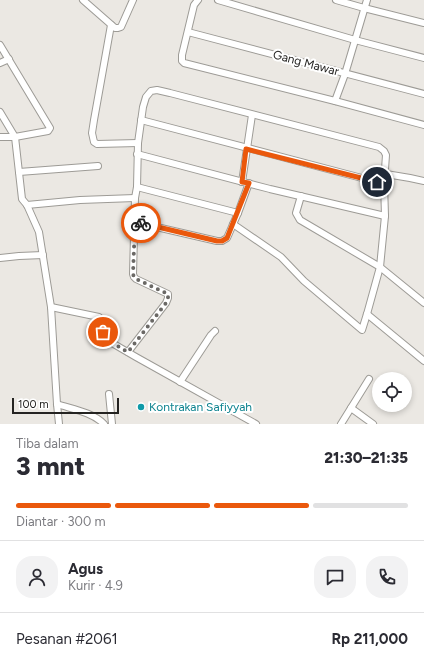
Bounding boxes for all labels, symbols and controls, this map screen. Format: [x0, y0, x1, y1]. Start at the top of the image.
street label: Gang Mawar [272, 47, 340, 79]
pin [360, 165, 394, 199]
icon: home [366, 171, 388, 193]
courier [121, 203, 161, 243]
icon: bike [130, 212, 152, 234]
pin [86, 315, 120, 349]
icon: bag [92, 321, 114, 343]
map controls [372, 372, 412, 412]
button: locate [372, 372, 412, 412]
scale bar [12, 396, 119, 415]
text: 100 m [18, 398, 49, 411]
place label: Kontrakan Safiyyah [149, 400, 252, 414]
marker: Kontrakan Safiyyah [136, 402, 146, 412]
text: Tiba dalam [16, 436, 78, 451]
text: 21:30–21:35 [324, 449, 408, 467]
text: 3 mnt [16, 450, 85, 482]
text: Diantar · 300 m [16, 514, 106, 529]
button: person [16, 556, 58, 598]
button: chat [314, 556, 356, 598]
button: phone [366, 556, 408, 598]
text: Agus [68, 560, 103, 578]
text: Kurir · 4.9 [68, 578, 123, 593]
text: Pesanan #2061 [16, 630, 118, 648]
text: Rp 211,000 [331, 630, 408, 648]

